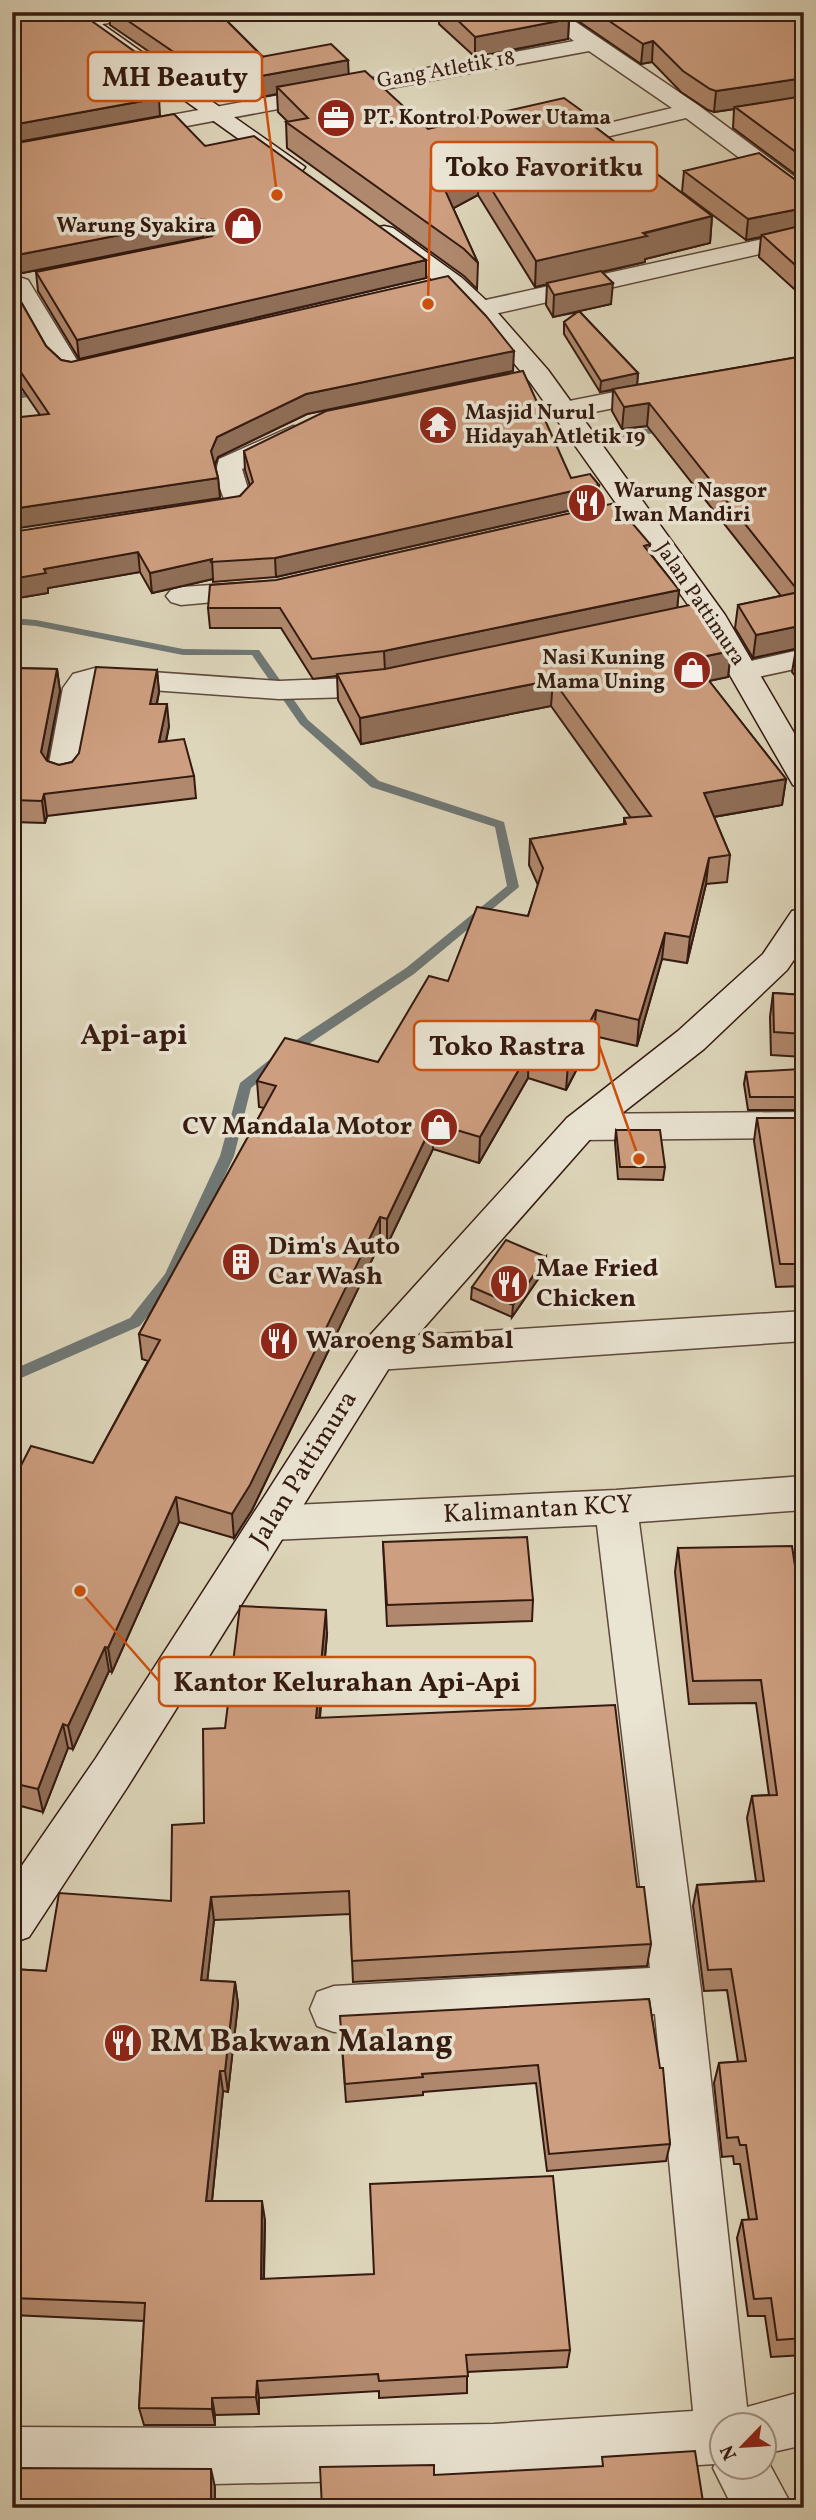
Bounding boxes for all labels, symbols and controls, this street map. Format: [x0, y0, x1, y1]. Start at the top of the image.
street label: Gang Atletik 18 [375, 44, 517, 96]
callout: MH Beauty [88, 52, 262, 101]
text: MH Beauty [102, 59, 248, 98]
office icon: PT. Kontrol Power Utama [315, 97, 357, 139]
place label: PT. Kontrol Power Utama [363, 104, 611, 133]
callout: Toko Favoritku [431, 142, 657, 191]
text: Toko Favoritku [445, 149, 643, 188]
shop icon: Warung Syakira [222, 205, 264, 247]
place label: Warung Syakira [57, 212, 216, 241]
place label: Masjid Nurul Hidayah Atletik 19 [465, 399, 645, 452]
temple icon: Masjid Nurul Hidayah Atletik 19 [417, 404, 459, 446]
place label: Warung Nasgor Iwan Mandiri [614, 477, 767, 530]
restaurant icon: Warung Nasgor Iwan Mandiri [566, 482, 608, 524]
street label: Jalan Pattimura [648, 536, 752, 672]
place label: Nasi Kuning Mama Uning [536, 644, 665, 697]
shop icon: Nasi Kuning Mama Uning [671, 649, 713, 691]
district label: Api-api [80, 1015, 188, 1057]
callout: Toko Rastra [414, 1021, 599, 1070]
text: Toko Rastra [429, 1028, 585, 1067]
shop icon: CV Mandala Motor [418, 1106, 460, 1148]
place label: CV Mandala Motor [182, 1109, 412, 1145]
place label: Dim's Auto Car Wash [268, 1229, 400, 1295]
building icon: Dim's Auto Car Wash [220, 1241, 262, 1283]
place label: Mae Fried Chicken [536, 1251, 658, 1317]
restaurant icon: Mae Fried Chicken [488, 1263, 530, 1305]
restaurant icon: Waroeng Sambal [258, 1320, 300, 1362]
place label: Waroeng Sambal [306, 1323, 514, 1359]
street label: Jalan Pattimura [242, 1384, 366, 1554]
street label: Kalimantan KCY [442, 1487, 634, 1533]
callout: Kantor Kelurahan Api-Api [159, 1657, 535, 1706]
text: Kantor Kelurahan Api-Api [173, 1664, 521, 1703]
place label: RM Bakwan Malang [150, 2021, 453, 2065]
restaurant icon: RM Bakwan Malang [102, 2022, 144, 2064]
north arrow [708, 2412, 778, 2482]
text: N [715, 2440, 744, 2464]

